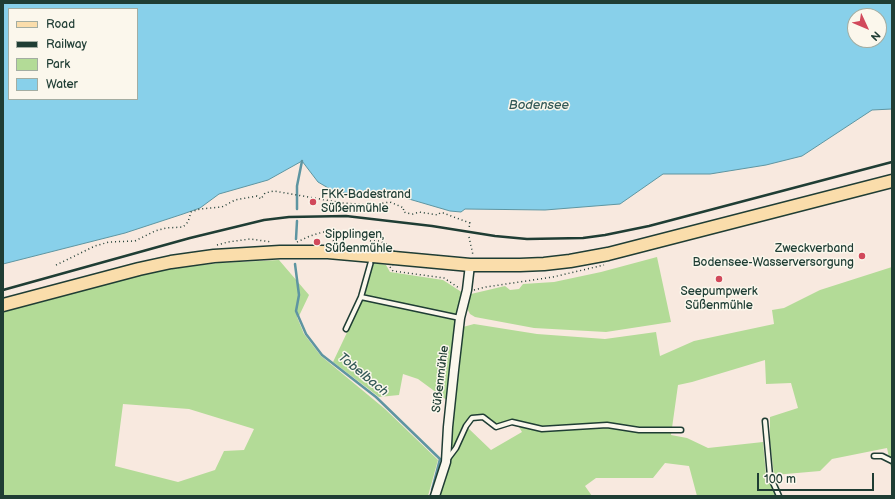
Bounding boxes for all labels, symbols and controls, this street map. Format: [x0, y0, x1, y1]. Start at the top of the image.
legend [8, 8, 138, 100]
north arrow [847, 8, 887, 48]
text: Road [46, 17, 75, 32]
text: N [868, 28, 883, 43]
text: Railway [46, 37, 87, 52]
text: Park [46, 57, 70, 72]
text: Water [46, 77, 78, 92]
water label: Bodensee [509, 98, 569, 114]
place label: FKK-Badestrand Süßenmühle [321, 188, 411, 216]
marker: FKK-Badestrand Süßenmühle [308, 197, 318, 207]
place label: Sipplingen, Süßenmühle [325, 228, 393, 256]
marker: Sipplingen, Süßenmühle [312, 237, 322, 247]
place label: Zweckverband Bodensee-Wasserversorgung [692, 242, 854, 270]
marker: Zweckverband Bodensee-Wasserversorgung [857, 251, 867, 261]
marker: Seepumpwerk Süßenmühle [714, 274, 724, 284]
place label: Seepumpwerk Süßenmühle [680, 285, 758, 313]
street label: Süßenmühle [430, 345, 452, 413]
water label: Tobelbach [335, 350, 391, 400]
scale bar [759, 465, 876, 491]
text: 100 m [764, 472, 796, 487]

